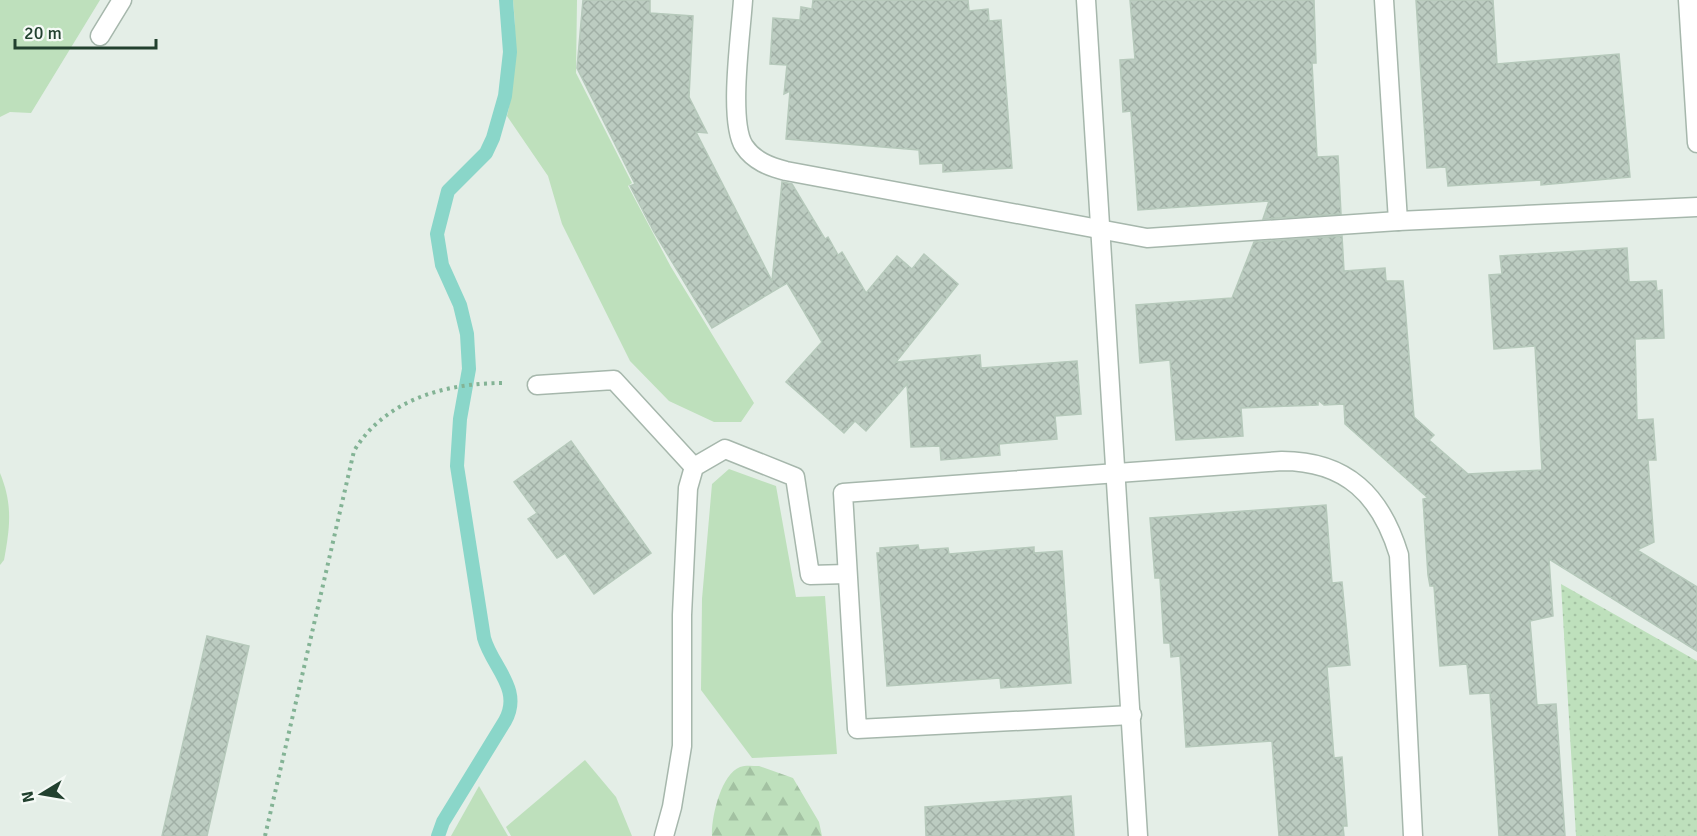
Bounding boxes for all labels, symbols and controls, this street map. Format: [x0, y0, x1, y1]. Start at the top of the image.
scale bar [15, 12, 156, 50]
text: 20 m [24, 22, 62, 44]
north arrow [12, 764, 72, 824]
text: N [17, 789, 39, 804]

